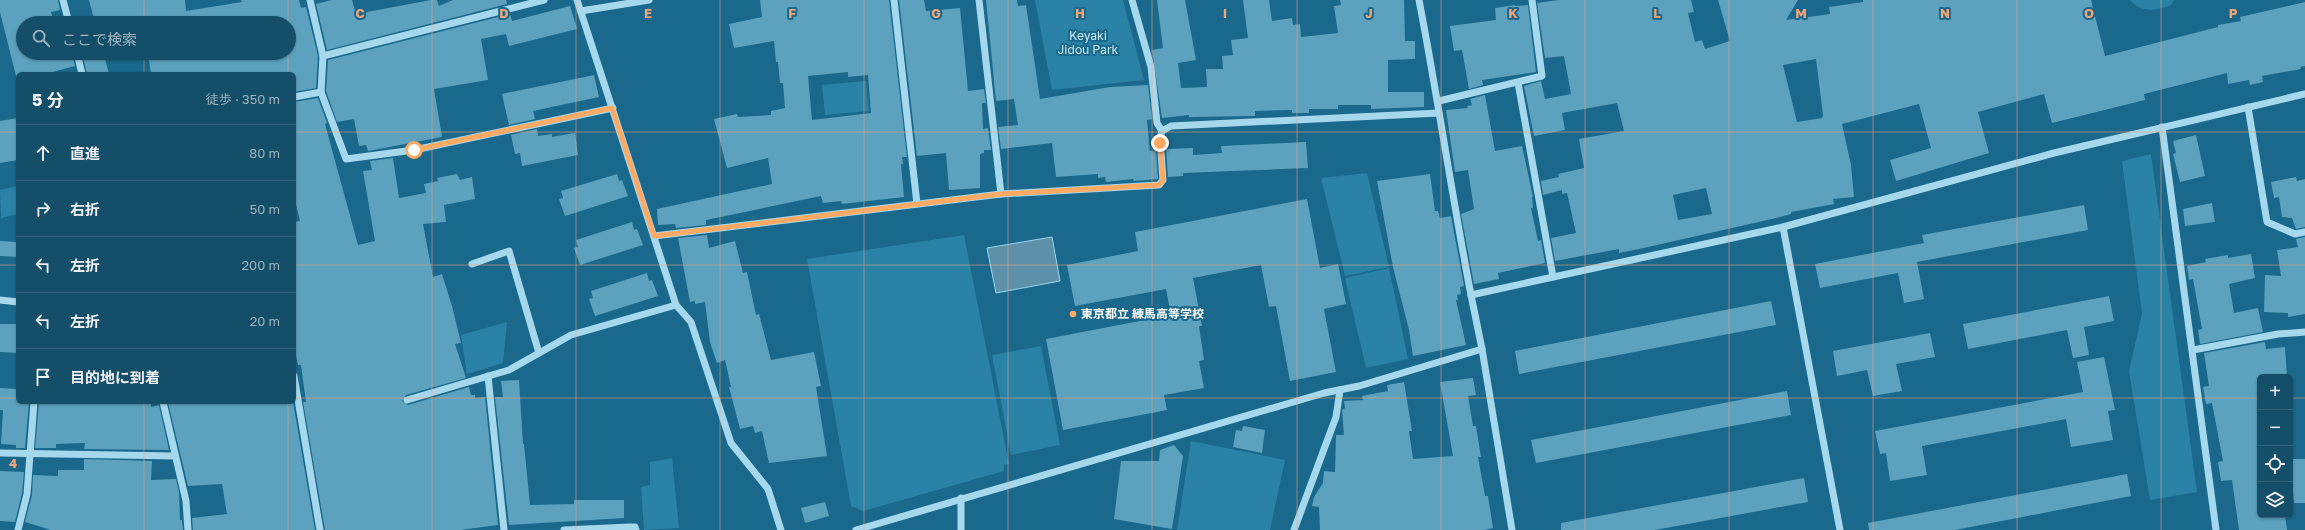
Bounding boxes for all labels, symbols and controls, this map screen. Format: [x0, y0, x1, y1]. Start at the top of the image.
text: C [355, 5, 365, 21]
text: D [499, 5, 509, 21]
text: E [644, 5, 652, 21]
text: F [788, 5, 796, 21]
text: G [931, 5, 941, 21]
text: H [1075, 5, 1085, 21]
text: I [1223, 5, 1227, 21]
text: J [1365, 5, 1373, 21]
text: K [1508, 5, 1518, 21]
text: L [1653, 5, 1661, 21]
text: M [1795, 5, 1807, 21]
text: N [1940, 5, 1950, 21]
text: O [2084, 5, 2094, 21]
text: P [2229, 5, 2238, 21]
search box [16, 16, 296, 60]
icon: search [30, 27, 52, 49]
park label: Keyaki Jidou Park [1058, 28, 1119, 57]
text: ここで検索 [62, 30, 137, 48]
text: 5 分 [32, 89, 64, 110]
text: 徒歩 · 350 m [206, 91, 280, 107]
route end [1151, 134, 1169, 152]
route start [405, 141, 423, 159]
icon: ahead [32, 142, 54, 164]
text: 直進 [70, 144, 100, 162]
text: 80 m [249, 145, 280, 161]
icon: right [32, 198, 54, 220]
text: 右折 [70, 200, 100, 218]
text: 50 m [250, 201, 280, 217]
icon: left [32, 254, 54, 276]
text: 左折 [70, 256, 100, 274]
text: 200 m [242, 257, 280, 273]
place label: 東京都立 練馬高等学校 [1081, 306, 1204, 321]
marker: 東京都立 練馬高等学校 [1068, 309, 1078, 319]
icon: left [32, 310, 54, 332]
text: 左折 [70, 312, 100, 330]
text: 20 m [250, 313, 280, 329]
icon: arrive [32, 366, 54, 388]
text: 目的地に到着 [70, 368, 160, 386]
map controls [2257, 374, 2293, 518]
button: + [2257, 374, 2293, 410]
button: − [2257, 410, 2293, 446]
button: locate [2257, 446, 2293, 482]
text: 4 [9, 455, 17, 471]
button: layers [2257, 482, 2293, 518]

